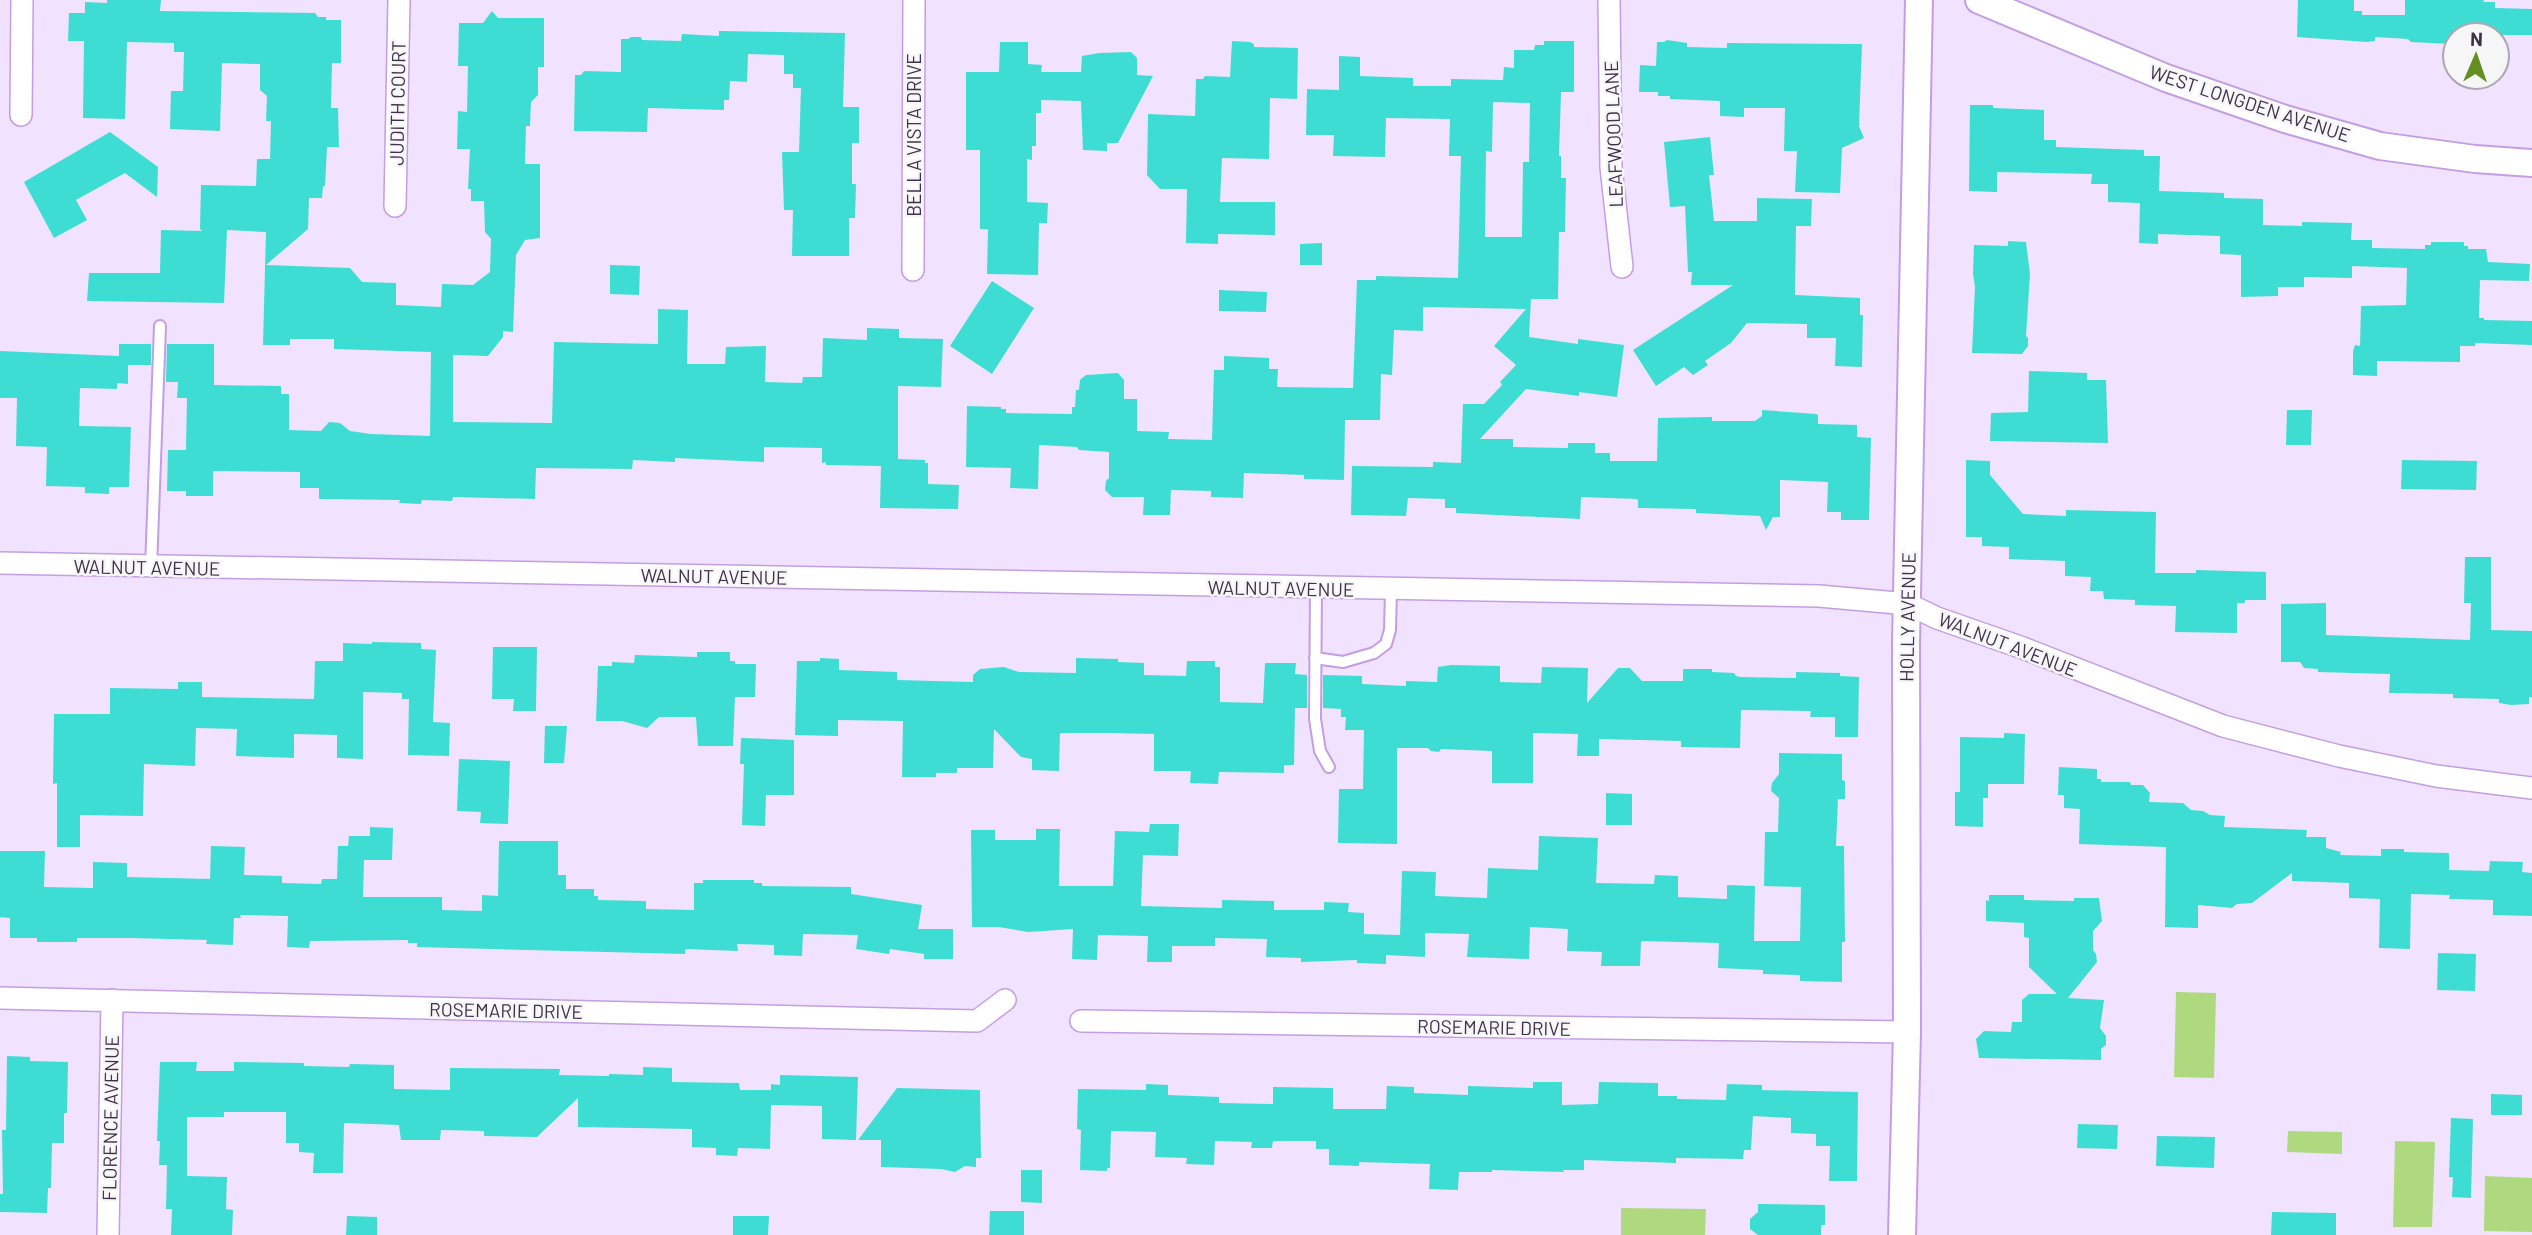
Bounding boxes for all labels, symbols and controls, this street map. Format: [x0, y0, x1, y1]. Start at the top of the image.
north arrow [2441, 21, 2511, 91]
text: N [2470, 27, 2483, 50]
street label: JUDITH COURT [384, 40, 410, 166]
street label: BELLA VISTA DRIVE [902, 53, 925, 217]
street label: LEAFWOOD LANE [1599, 60, 1627, 208]
street label: WEST LONGDEN AVENUE [2147, 60, 2353, 146]
street label: HOLLY AVENUE [1894, 552, 1920, 682]
street label: WALNUT AVENUE [73, 554, 221, 580]
street label: WALNUT AVENUE [640, 563, 788, 589]
street label: WALNUT AVENUE [1207, 575, 1355, 601]
street label: WALNUT AVENUE [1935, 607, 2081, 681]
street label: ROSEMARIE DRIVE [429, 997, 583, 1023]
street label: ROSEMARIE DRIVE [1417, 1014, 1571, 1040]
street label: FLORENCE AVENUE [97, 1035, 123, 1201]

